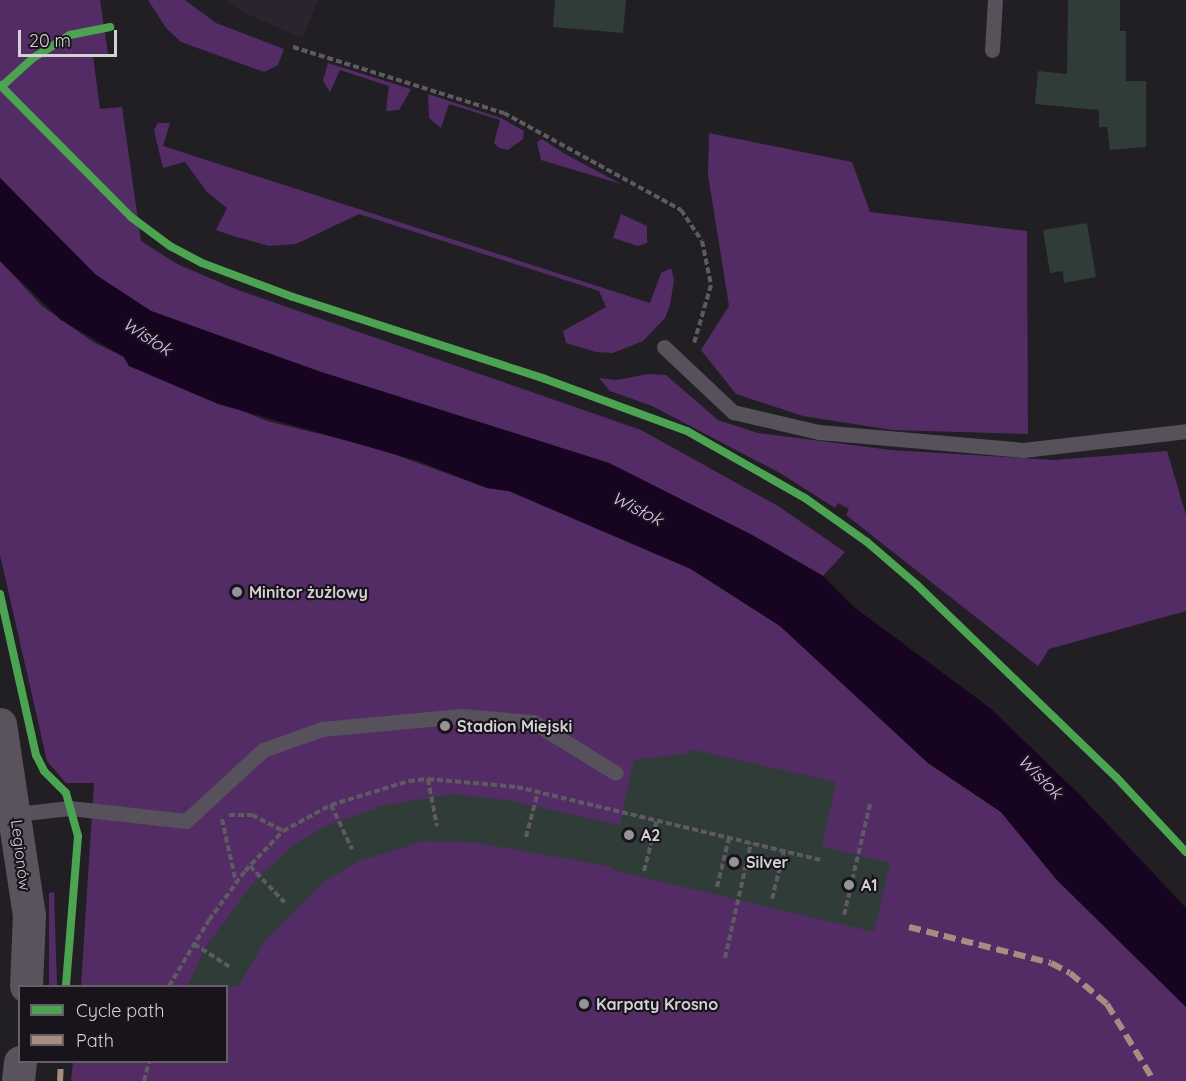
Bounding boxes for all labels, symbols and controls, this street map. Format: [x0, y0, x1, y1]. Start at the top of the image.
scale bar [21, 18, 120, 56]
text: 20 m [29, 29, 71, 52]
water label: Wisłok [118, 313, 176, 361]
water label: Wisłok [608, 487, 666, 531]
place label: Minitor żużlowy [249, 582, 368, 602]
marker: Minitor żużlowy [230, 585, 244, 599]
place label: Stadion Miejski [457, 716, 572, 736]
marker: Stadion Miejski [438, 719, 452, 733]
water label: Wisłok [1013, 750, 1067, 804]
street label: Legionów [7, 818, 35, 892]
place label: A2 [641, 825, 660, 845]
marker: A2 [622, 828, 636, 842]
place label: Silver [746, 852, 789, 872]
marker: Silver [727, 855, 741, 869]
place label: A1 [861, 875, 877, 895]
marker: A1 [842, 878, 856, 892]
legend [18, 985, 228, 1063]
place label: Karpaty Krosno [596, 994, 718, 1014]
marker: Karpaty Krosno [577, 997, 591, 1011]
text: Cycle path [76, 999, 164, 1022]
text: Path [76, 1029, 114, 1052]

